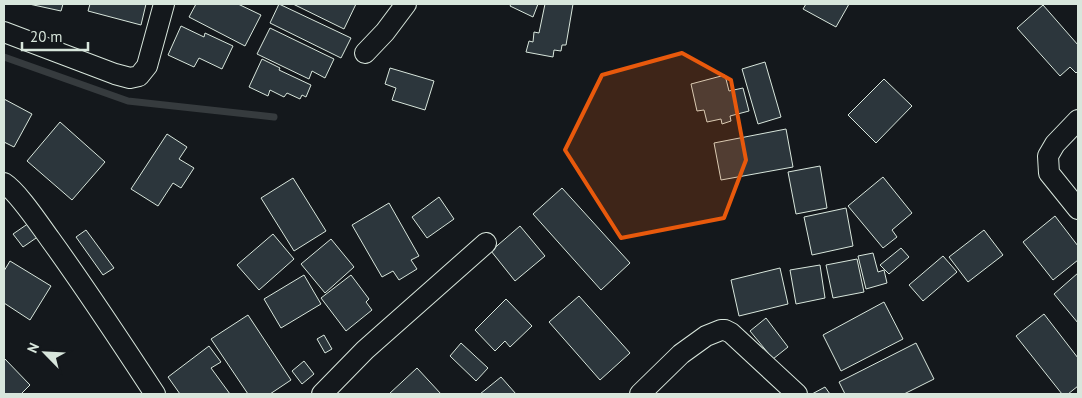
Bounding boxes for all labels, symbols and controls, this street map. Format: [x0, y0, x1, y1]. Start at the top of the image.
scale bar [22, 20, 89, 52]
text: 20 m [30, 27, 63, 46]
north arrow [20, 328, 70, 378]
text: N [23, 340, 43, 356]

